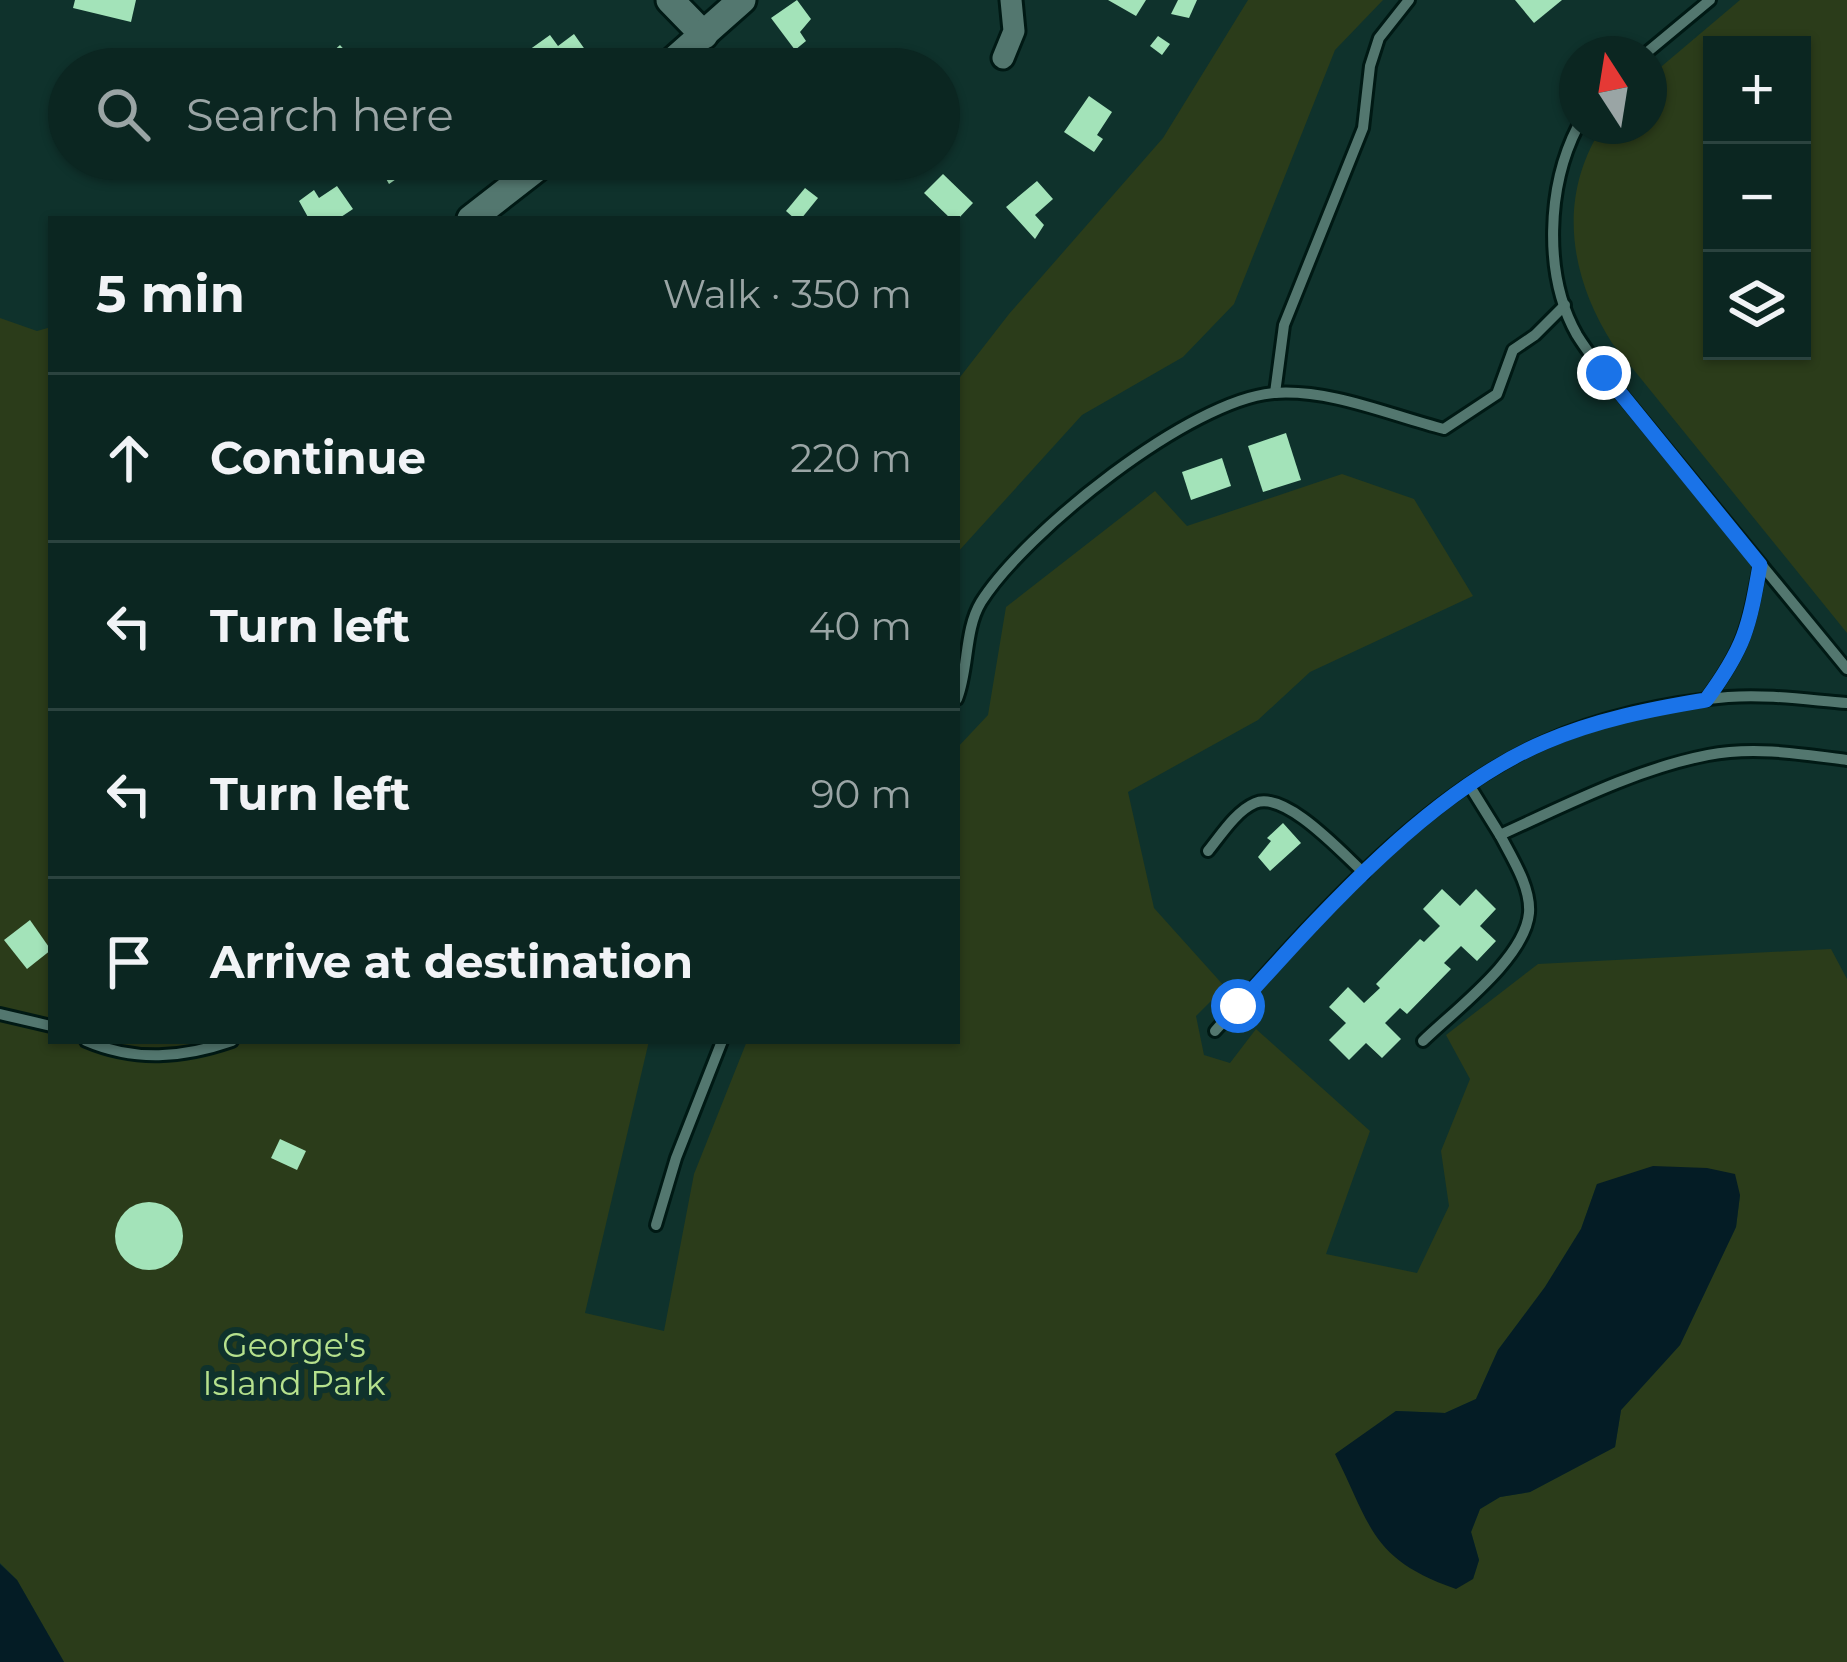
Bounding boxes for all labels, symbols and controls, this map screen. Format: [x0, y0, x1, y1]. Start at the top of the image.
north arrow [1559, 36, 1667, 144]
map controls [1703, 36, 1811, 360]
button: + [1703, 36, 1811, 144]
search box [48, 48, 960, 180]
icon: search [90, 81, 156, 147]
text: Search here [186, 87, 454, 142]
button: − [1703, 144, 1811, 252]
button: layers [1703, 252, 1811, 360]
text: 5 min [96, 263, 245, 325]
text: Walk · 350 m [663, 270, 912, 318]
route end [1577, 346, 1631, 400]
icon: ahead [96, 425, 162, 491]
text: Continue [210, 430, 426, 485]
text: 220 m [790, 434, 912, 482]
icon: left [96, 593, 162, 659]
text: Turn left [210, 598, 410, 653]
text: 40 m [809, 602, 912, 650]
icon: left [96, 761, 162, 827]
text: Turn left [210, 766, 410, 821]
text: 90 m [811, 770, 912, 818]
icon: arrive [96, 929, 162, 995]
text: Arrive at destination [210, 934, 693, 989]
route start [1211, 979, 1265, 1033]
park label: George's Island Park [202, 1325, 386, 1403]

